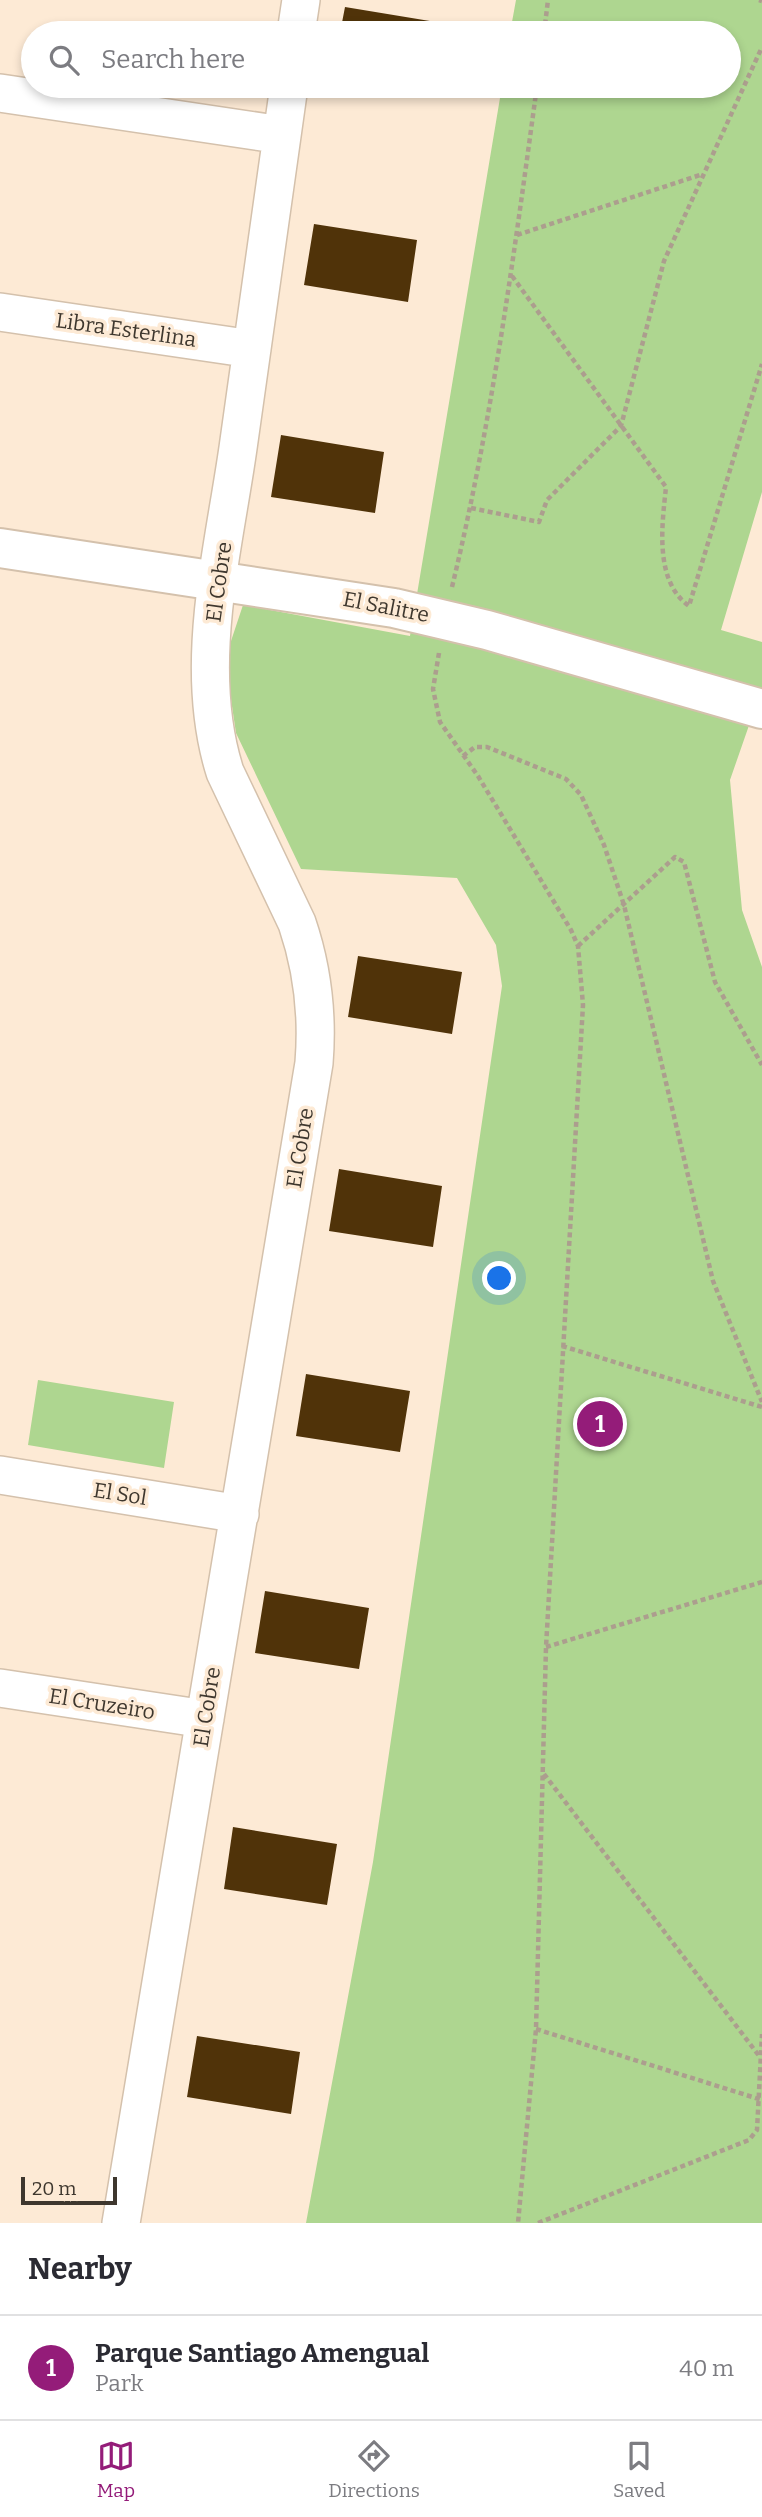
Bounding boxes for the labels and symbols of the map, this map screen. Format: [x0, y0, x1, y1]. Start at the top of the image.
street label: Libra Esterlina [54, 307, 198, 353]
street label: El Cobre [201, 540, 237, 624]
street label: El Salitre [341, 586, 431, 628]
street label: El Cobre [281, 1106, 319, 1190]
your location [482, 1261, 516, 1295]
pin: 1 [577, 1398, 623, 1450]
street label: El Sol [91, 1477, 149, 1511]
street label: El Cobre [188, 1665, 226, 1749]
street label: El Cruzeiro [47, 1683, 157, 1725]
scale bar [21, 2174, 117, 2206]

